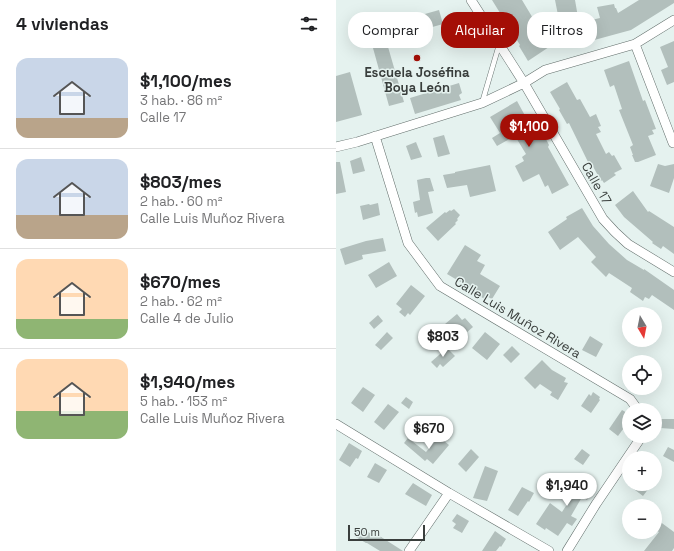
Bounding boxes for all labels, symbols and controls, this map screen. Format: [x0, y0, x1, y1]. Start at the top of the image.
chip: Comprar [348, 12, 433, 48]
chip: Alquilar [441, 12, 519, 48]
chip: Filtros [527, 12, 597, 48]
text: 4 viviendas [16, 13, 109, 35]
icon: filters [298, 13, 320, 35]
marker: Escuela Joséfina Boya León [412, 53, 422, 63]
place label: Escuela Joséfina Boya León [364, 64, 470, 96]
text: $1,100/mes [140, 70, 232, 92]
icon: home [48, 74, 96, 122]
text: 3 hab. · 86 m² [140, 92, 222, 109]
text: Calle 17 [140, 109, 186, 126]
pin: $1,100 [496, 114, 562, 148]
text: $1,100 [509, 118, 549, 135]
street label: Calle 17 [578, 159, 615, 207]
text: $803/mes [140, 171, 222, 193]
icon: home [48, 175, 96, 223]
text: 2 hab. · 60 m² [140, 193, 222, 210]
text: Calle Luis Muñoz Rivera [140, 210, 285, 227]
text: $670/mes [140, 271, 221, 293]
street label: Calle Luis Muñoz Rivera [451, 273, 585, 362]
icon: home [48, 275, 96, 323]
text: 2 hab. · 62 m² [140, 293, 222, 310]
north arrow [622, 307, 662, 347]
map controls [622, 307, 662, 539]
text: Calle 4 de Julio [140, 310, 234, 327]
pin: $803 [419, 324, 467, 358]
text: $803 [427, 328, 459, 345]
button: locate [622, 355, 662, 395]
text: $1,940/mes [140, 371, 235, 393]
icon: home [48, 375, 96, 423]
text: 5 hab. · 153 m² [140, 393, 227, 410]
button: layers [622, 403, 662, 443]
text: Calle Luis Muñoz Rivera [140, 410, 285, 427]
pin: $670 [405, 416, 453, 450]
text: $670 [413, 420, 445, 437]
button: + [622, 451, 662, 491]
pin: $1,940 [534, 473, 600, 507]
text: $1,940 [546, 477, 588, 494]
button: − [622, 499, 662, 539]
scale bar [348, 523, 425, 542]
text: 50 m [354, 525, 380, 539]

